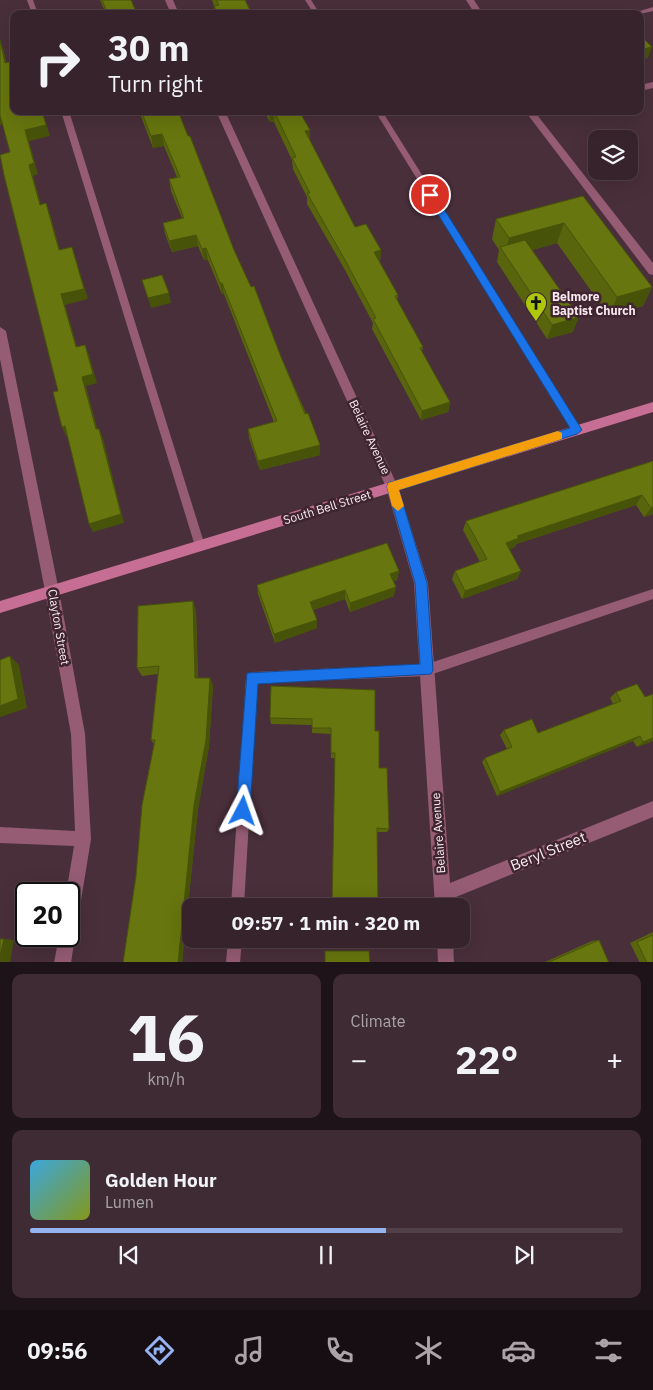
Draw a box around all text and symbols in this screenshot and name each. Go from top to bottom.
text: 30 m [108,25,190,71]
icon: right [25,30,90,95]
text: Turn right [108,69,203,98]
map controls [588,130,638,180]
button: layers [588,130,638,180]
pin [409,174,451,216]
icon: arrive [416,181,444,209]
place label: Belmore Baptist Church [552,289,636,318]
church icon: Belmore Baptist Church [524,291,548,322]
street label: Belaire Avenue [346,397,394,477]
street label: South Bell Street [281,487,373,527]
street label: Clayton Street [45,588,73,666]
position arrow [216,784,268,836]
street label: Belaire Avenue [428,792,448,874]
street label: Beryl Street [507,827,589,875]
speed limit sign: 20 [15,882,80,947]
text: 09:57 · 1 min · 320 m [232,911,420,935]
text: 16 [127,994,205,1079]
text: Climate [351,1011,406,1031]
text: 22° [455,1035,518,1084]
text: − [351,1041,367,1078]
text: + [606,1041,623,1078]
text: km/h [147,1069,185,1089]
text: Golden Hour [105,1168,217,1192]
text: Lumen [105,1192,154,1212]
icon: previous [115,1241,143,1269]
icon: pause [312,1241,340,1269]
icon: next [510,1241,538,1269]
icon: directions [142,1333,177,1368]
icon: music [232,1333,267,1368]
icon: phone [322,1333,357,1368]
icon: climate [411,1333,446,1368]
icon: car [501,1333,536,1368]
icon: filters [591,1333,626,1368]
text: 09:56 [27,1336,87,1365]

